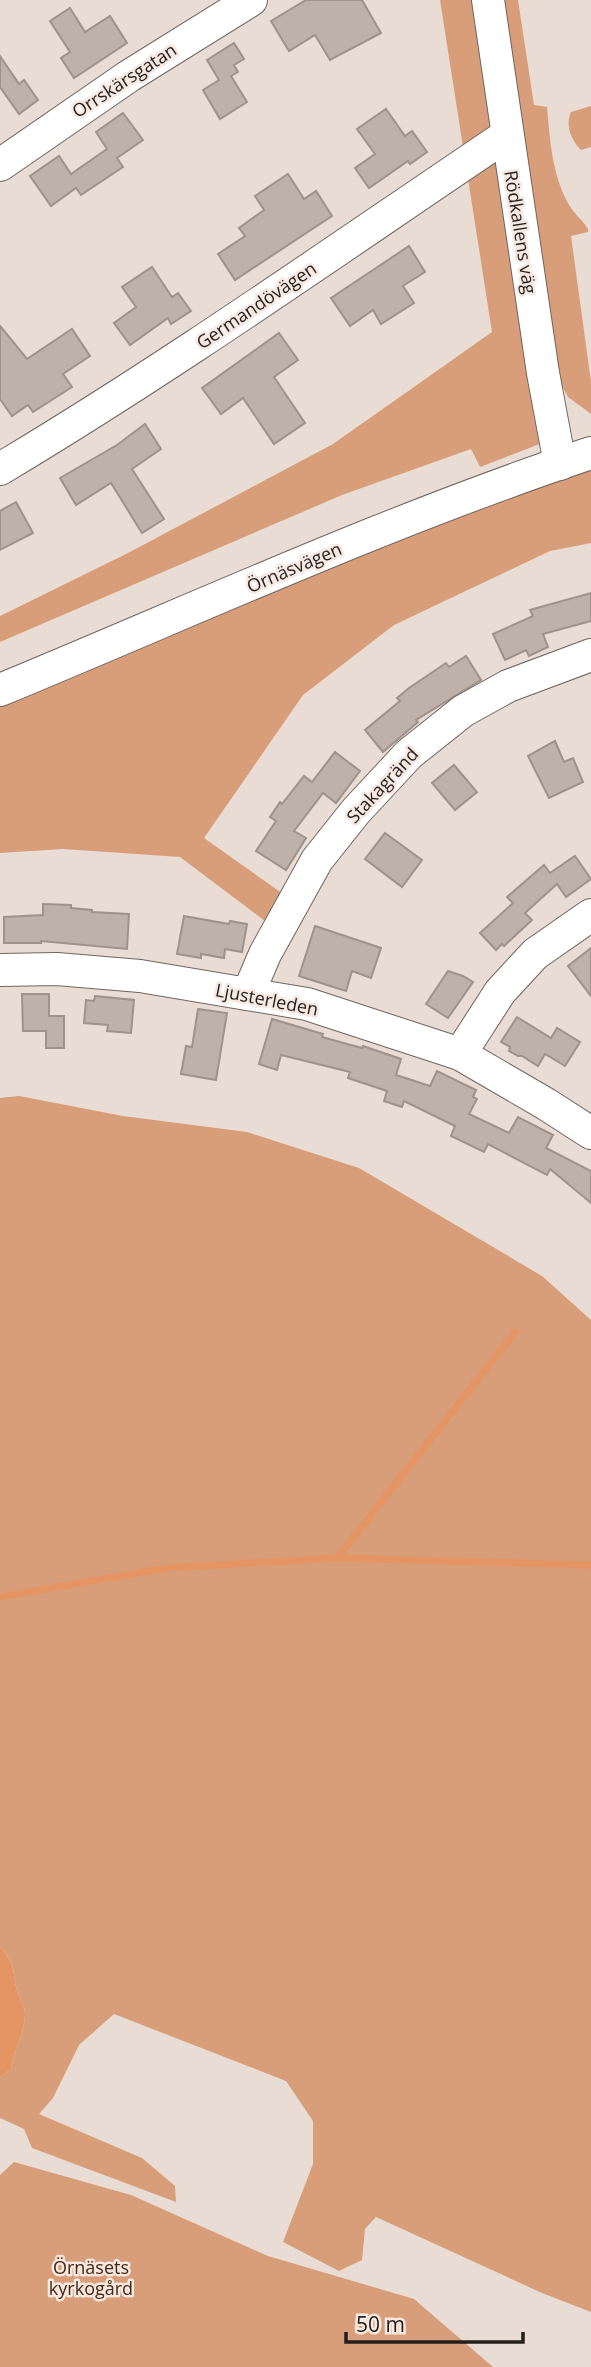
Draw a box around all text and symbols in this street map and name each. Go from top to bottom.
street label: Orrskärsgatan [67,37,181,123]
street label: Rödkallens väg [499,169,543,296]
street label: Germandövägen [191,256,321,354]
street label: Örnäsvägen [243,536,345,598]
street label: Stakagränd [341,742,423,828]
street label: Ljusterleden [214,977,320,1021]
park label: Örnäsets kyrkogård [49,2255,133,2300]
scale bar [346,2300,523,2344]
text: 50 m [356,2310,405,2338]

